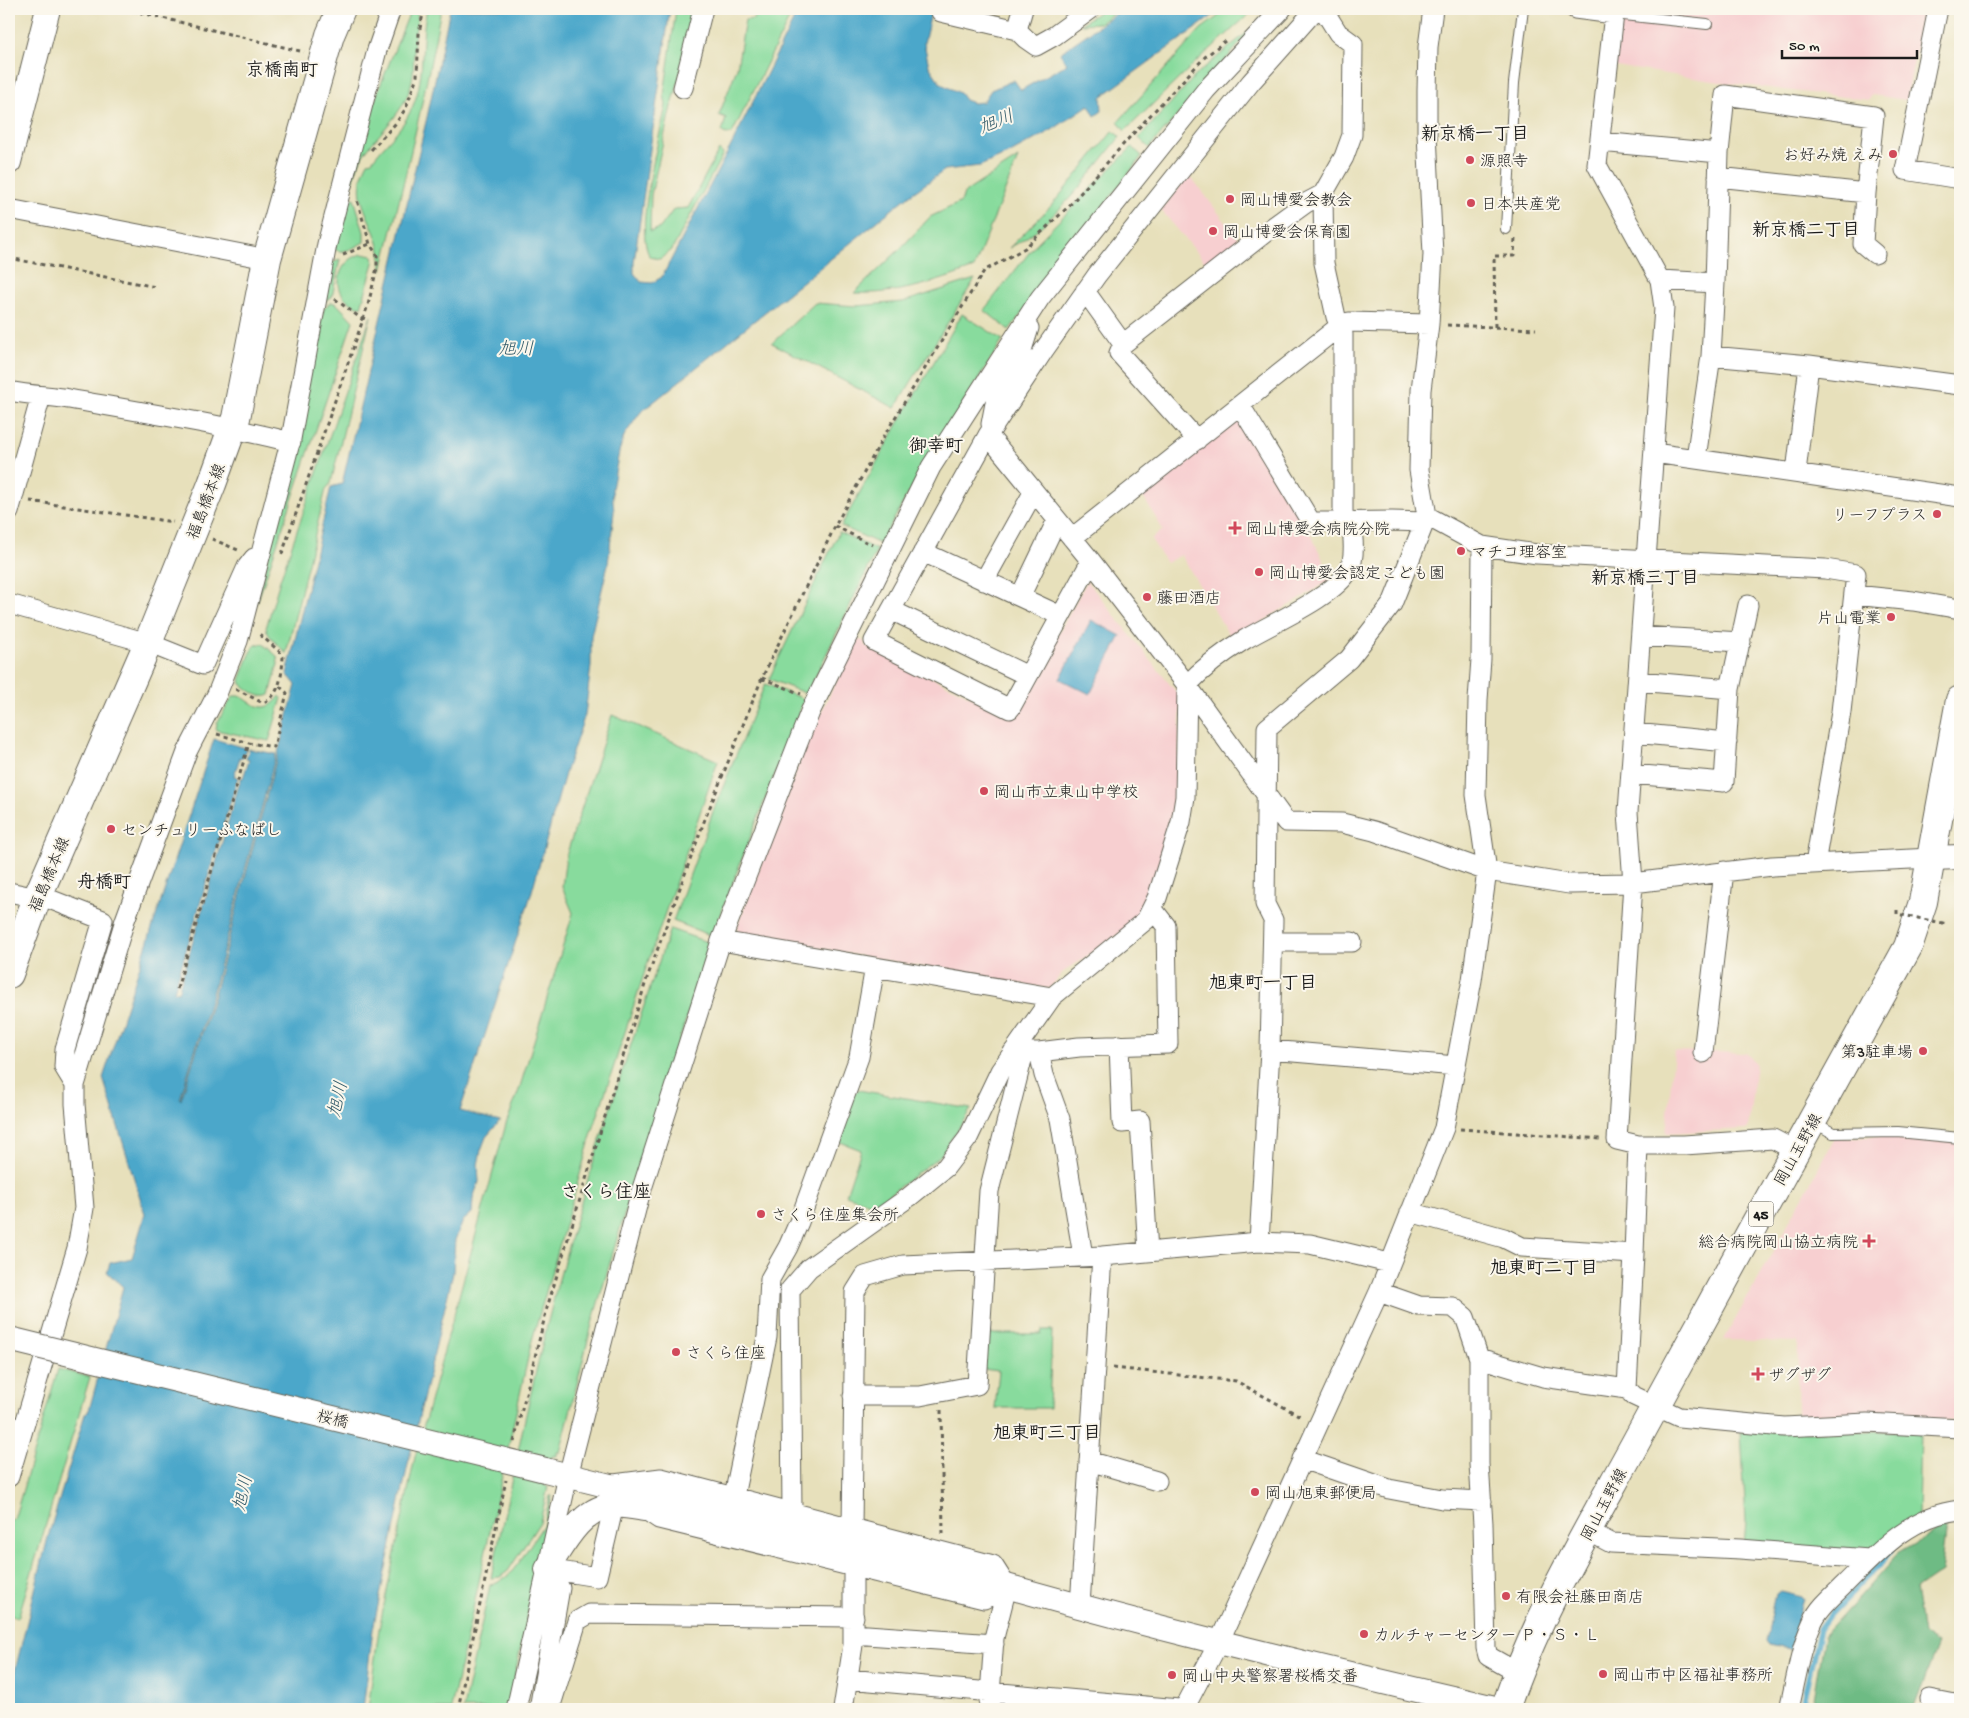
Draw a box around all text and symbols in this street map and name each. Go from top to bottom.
scale bar [1782,28,1916,60]
text: 50 m [1789,38,1820,56]
district label: 京橋南町 [246,60,318,82]
water label: 旭川 [976,106,1018,140]
district label: 新京橋一丁目 [1421,124,1529,146]
place label: お好み焼 えみ [1783,147,1883,167]
marker: お好み焼 えみ [1887,148,1899,160]
place label: 源照寺 [1480,153,1528,173]
marker: 源照寺 [1464,154,1476,166]
place label: 岡山博愛会教会 [1240,191,1352,212]
marker: 岡山博愛会教会 [1224,193,1236,205]
place label: 日本共産党 [1481,196,1561,216]
marker: 日本共産党 [1465,197,1477,209]
district label: 新京橋二丁目 [1752,220,1860,242]
place label: 岡山博愛会保育園 [1223,223,1351,244]
marker: 岡山博愛会保育園 [1207,225,1219,237]
water label: 旭川 [498,339,534,361]
district label: 御幸町 [909,436,963,458]
street label: 福島橋本線 [183,461,231,543]
place label: リーフプラス [1832,507,1927,527]
marker: リーフプラス [1931,508,1943,520]
place label: 岡山博愛会病院分院 [1246,520,1390,541]
marker: 岡山博愛会病院分院 [1228,521,1242,535]
place label: マチコ理容室 [1471,544,1567,564]
marker: マチコ理容室 [1455,545,1467,557]
place label: 岡山博愛会認定こども園 [1269,564,1445,585]
marker: 岡山博愛会認定こども園 [1253,566,1265,578]
district label: 新京橋三丁目 [1591,568,1699,590]
place label: 藤田酒店 [1157,590,1221,610]
marker: 藤田酒店 [1141,591,1153,603]
place label: 片山電業 [1817,610,1881,630]
marker: 片山電業 [1885,611,1897,623]
place label: 岡山市立東山中学校 [994,783,1138,804]
marker: 岡山市立東山中学校 [978,785,990,797]
place label: センチュリーふなばし [121,822,282,842]
marker: センチュリーふなばし [105,823,117,835]
street label: 福島橋本線 [25,834,76,916]
district label: 舟橋町 [77,872,131,894]
district label: 旭東町一丁目 [1209,973,1317,995]
place label: 第3駐車場 [1841,1043,1913,1064]
marker: 第3駐車場 [1917,1045,1929,1057]
water label: 旭川 [324,1079,354,1119]
street label: 岡山玉野線 [1771,1110,1828,1190]
district label: さくら住座 [561,1182,651,1204]
road number: 45 [1748,1202,1774,1226]
place label: さくら住座集会所 [771,1206,899,1227]
marker: さくら住座集会所 [755,1208,767,1220]
place label: 総合病院岡山協立病院 [1698,1234,1858,1254]
marker: 総合病院岡山協立病院 [1862,1234,1876,1248]
district label: 旭東町二丁目 [1490,1258,1598,1280]
place label: さくら住座 [686,1344,766,1365]
marker: さくら住座 [670,1346,682,1358]
place label: ザグザグ [1768,1367,1831,1387]
marker: ザグザグ [1752,1368,1764,1380]
street label: 桜橋 [314,1407,350,1434]
district label: 旭東町三丁目 [993,1423,1101,1445]
street label: 岡山玉野線 [1577,1465,1633,1545]
water label: 旭川 [229,1473,259,1513]
place label: 岡山旭東郵便局 [1265,1484,1377,1505]
marker: 岡山旭東郵便局 [1249,1486,1261,1498]
place label: 有限会社藤田商店 [1516,1588,1644,1609]
marker: 有限会社藤田商店 [1500,1590,1512,1602]
place label: カルチャーセンター Ｐ・Ｓ・Ｌ [1374,1627,1600,1647]
marker: カルチャーセンター Ｐ・Ｓ・Ｌ [1358,1628,1370,1640]
place label: 岡山市中区福祉事務所 [1613,1666,1773,1687]
place label: 岡山中央警察署桜橋交番 [1182,1667,1358,1688]
marker: 岡山市中区福祉事務所 [1597,1668,1609,1680]
marker: 岡山中央警察署桜橋交番 [1166,1669,1178,1681]

